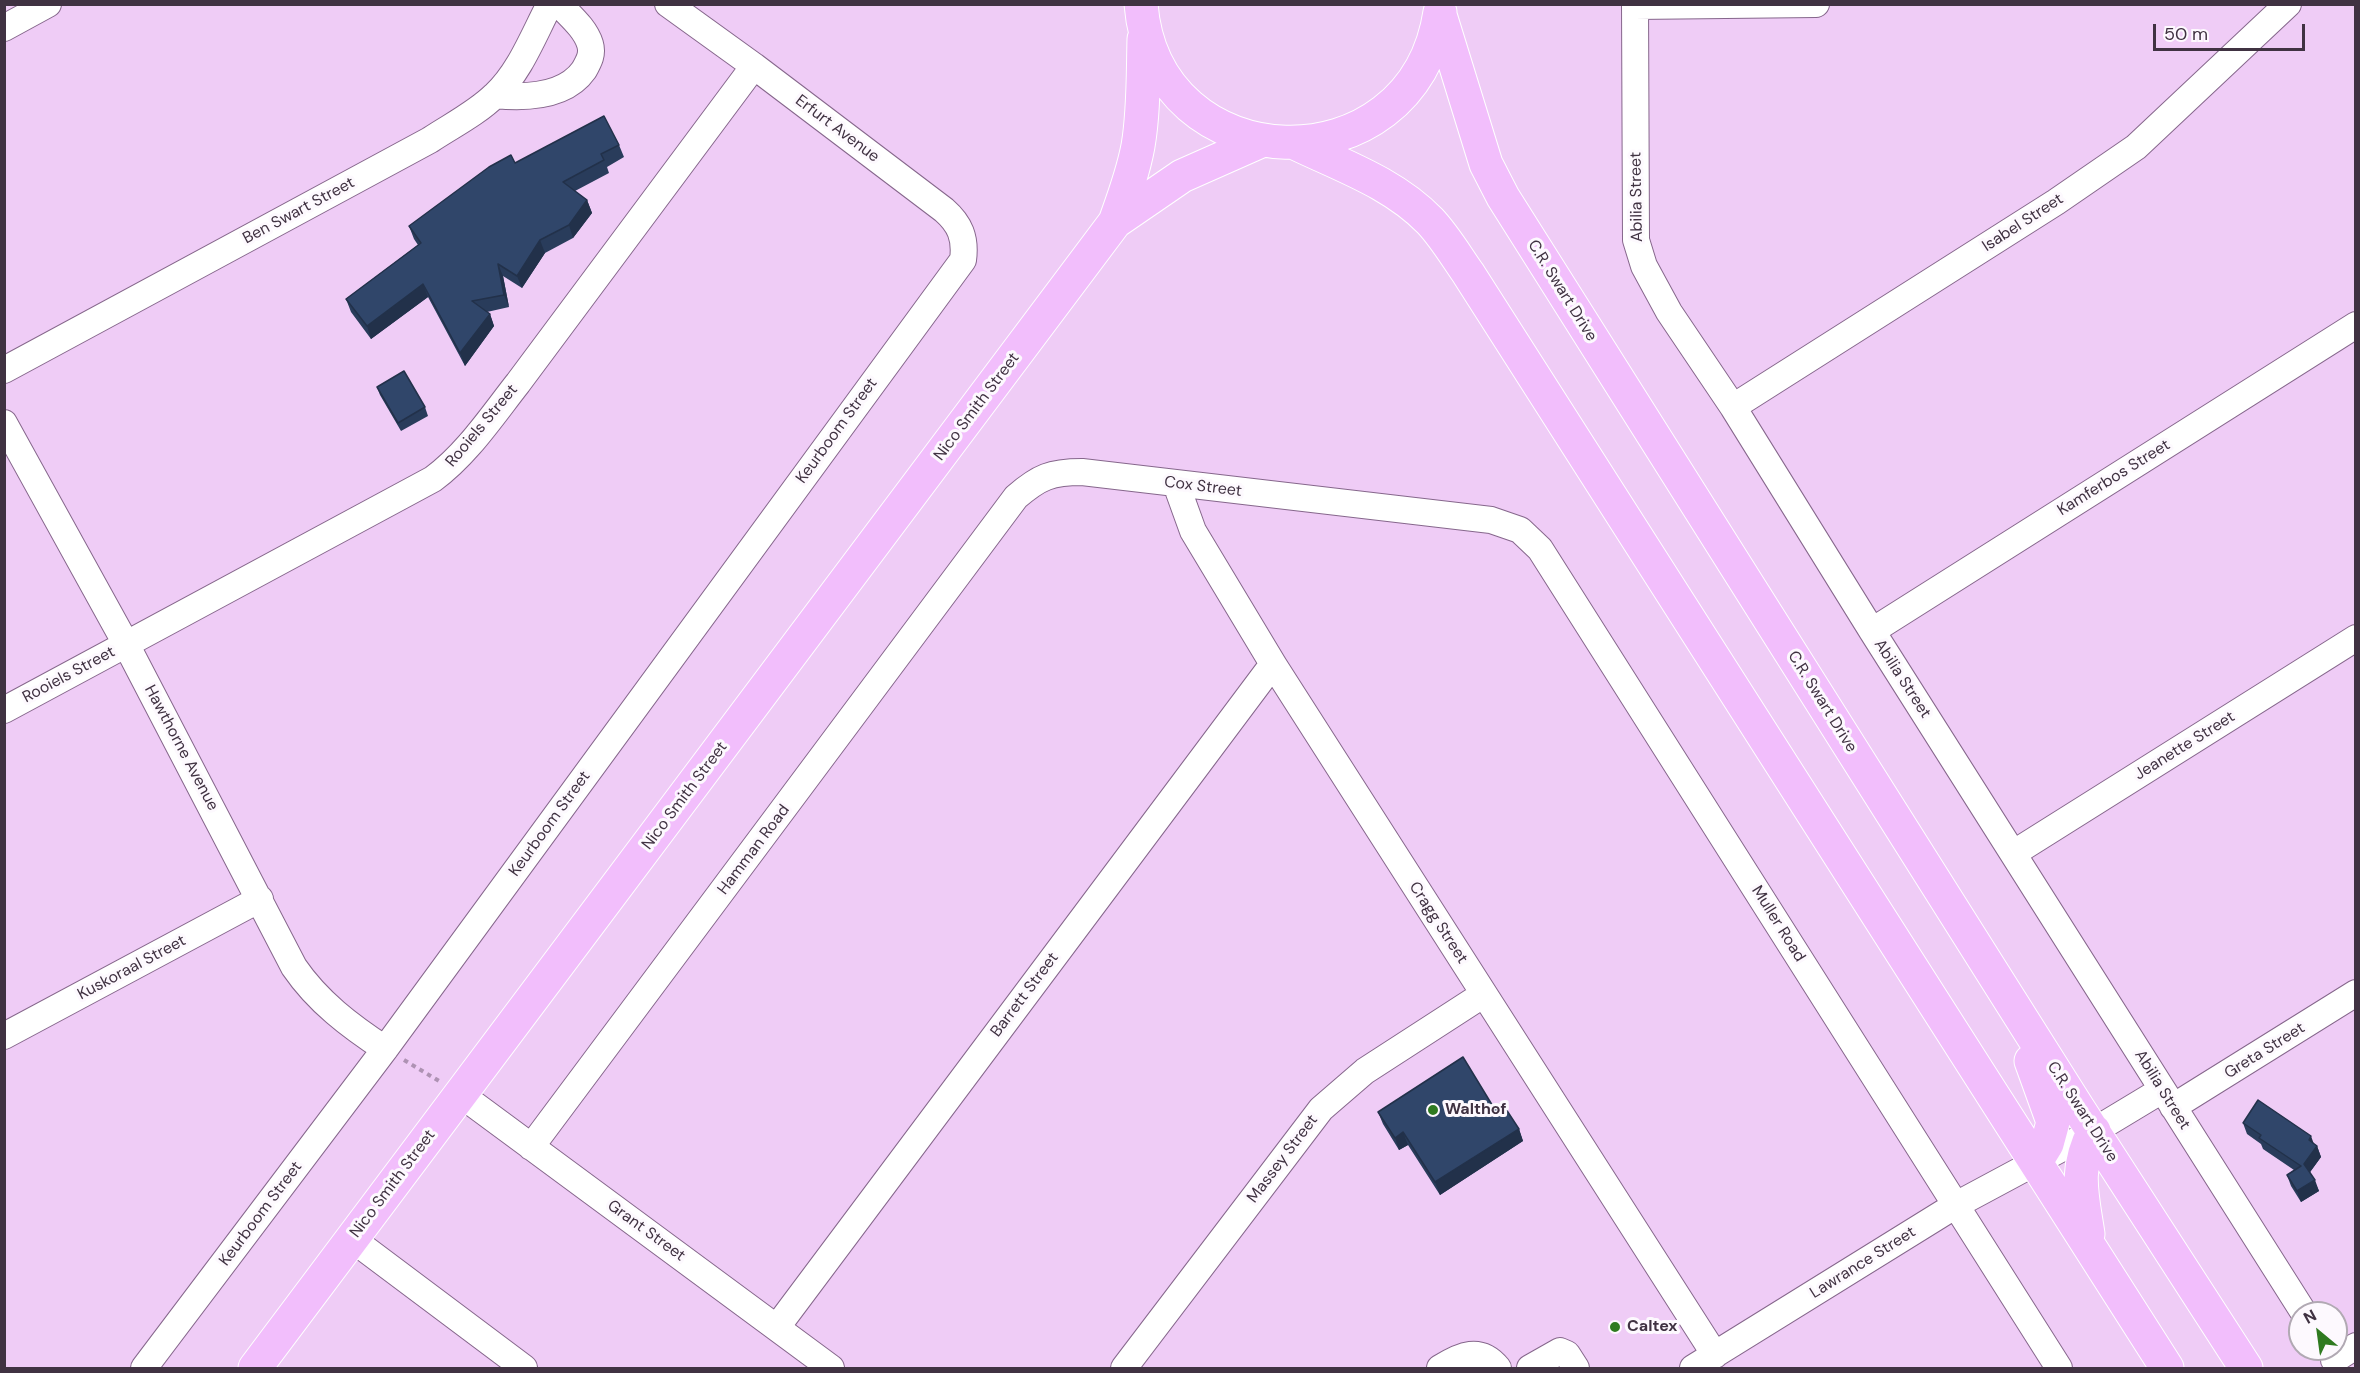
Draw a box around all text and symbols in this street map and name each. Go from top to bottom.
scale bar [2156,12,2308,50]
text: 50 m [2164,22,2208,46]
street label: Erfurt Avenue [791,91,883,167]
street label: Abilia Street [1627,152,1647,242]
street label: Ben Swart Street [240,173,358,249]
street label: Isabel Street [1979,190,2067,256]
street label: C.R. Swart Drive [1523,237,1601,345]
street label: Nico Smith Street [930,349,1024,465]
street label: Keurboom Street [792,374,882,488]
street label: Rooiels Street [442,381,522,471]
street label: Kamferbos Street [2054,436,2174,520]
street label: Cox Street [1163,473,1243,501]
street label: Abilia Street [1869,636,1935,722]
street label: Rooiels Street [19,643,119,707]
street label: C.R. Swart Drive [1783,648,1861,756]
street label: Hawthorne Avenue [140,682,222,814]
street label: Jeanette Street [2131,707,2239,785]
street label: Nico Smith Street [638,738,732,854]
street label: Keurboom Street [505,767,595,881]
street label: Hamman Road [714,801,794,899]
street label: Cragg Street [1404,879,1472,967]
street label: Muller Road [1747,882,1809,966]
street label: Kuskoraal Street [75,931,189,1005]
street label: Barrett Street [987,949,1063,1041]
street label: Greta Street [2221,1019,2309,1083]
street label: Abilia Street [2130,1047,2194,1133]
street label: C.R. Swart Drive [2042,1058,2122,1166]
place label: Walthof [1445,1100,1507,1120]
marker: Walthof [1426,1103,1440,1117]
street label: Massey Street [1244,1111,1322,1207]
street label: Nico Smith Street [346,1126,440,1242]
street label: Keurboom Street [215,1158,307,1270]
street label: Grant Street [603,1196,689,1266]
street label: Lawrance Street [1807,1223,1919,1303]
north arrow [2288,1301,2348,1361]
text: N [2300,1305,2320,1329]
place label: Caltex [1627,1317,1677,1337]
marker: Caltex [1608,1320,1622,1334]

